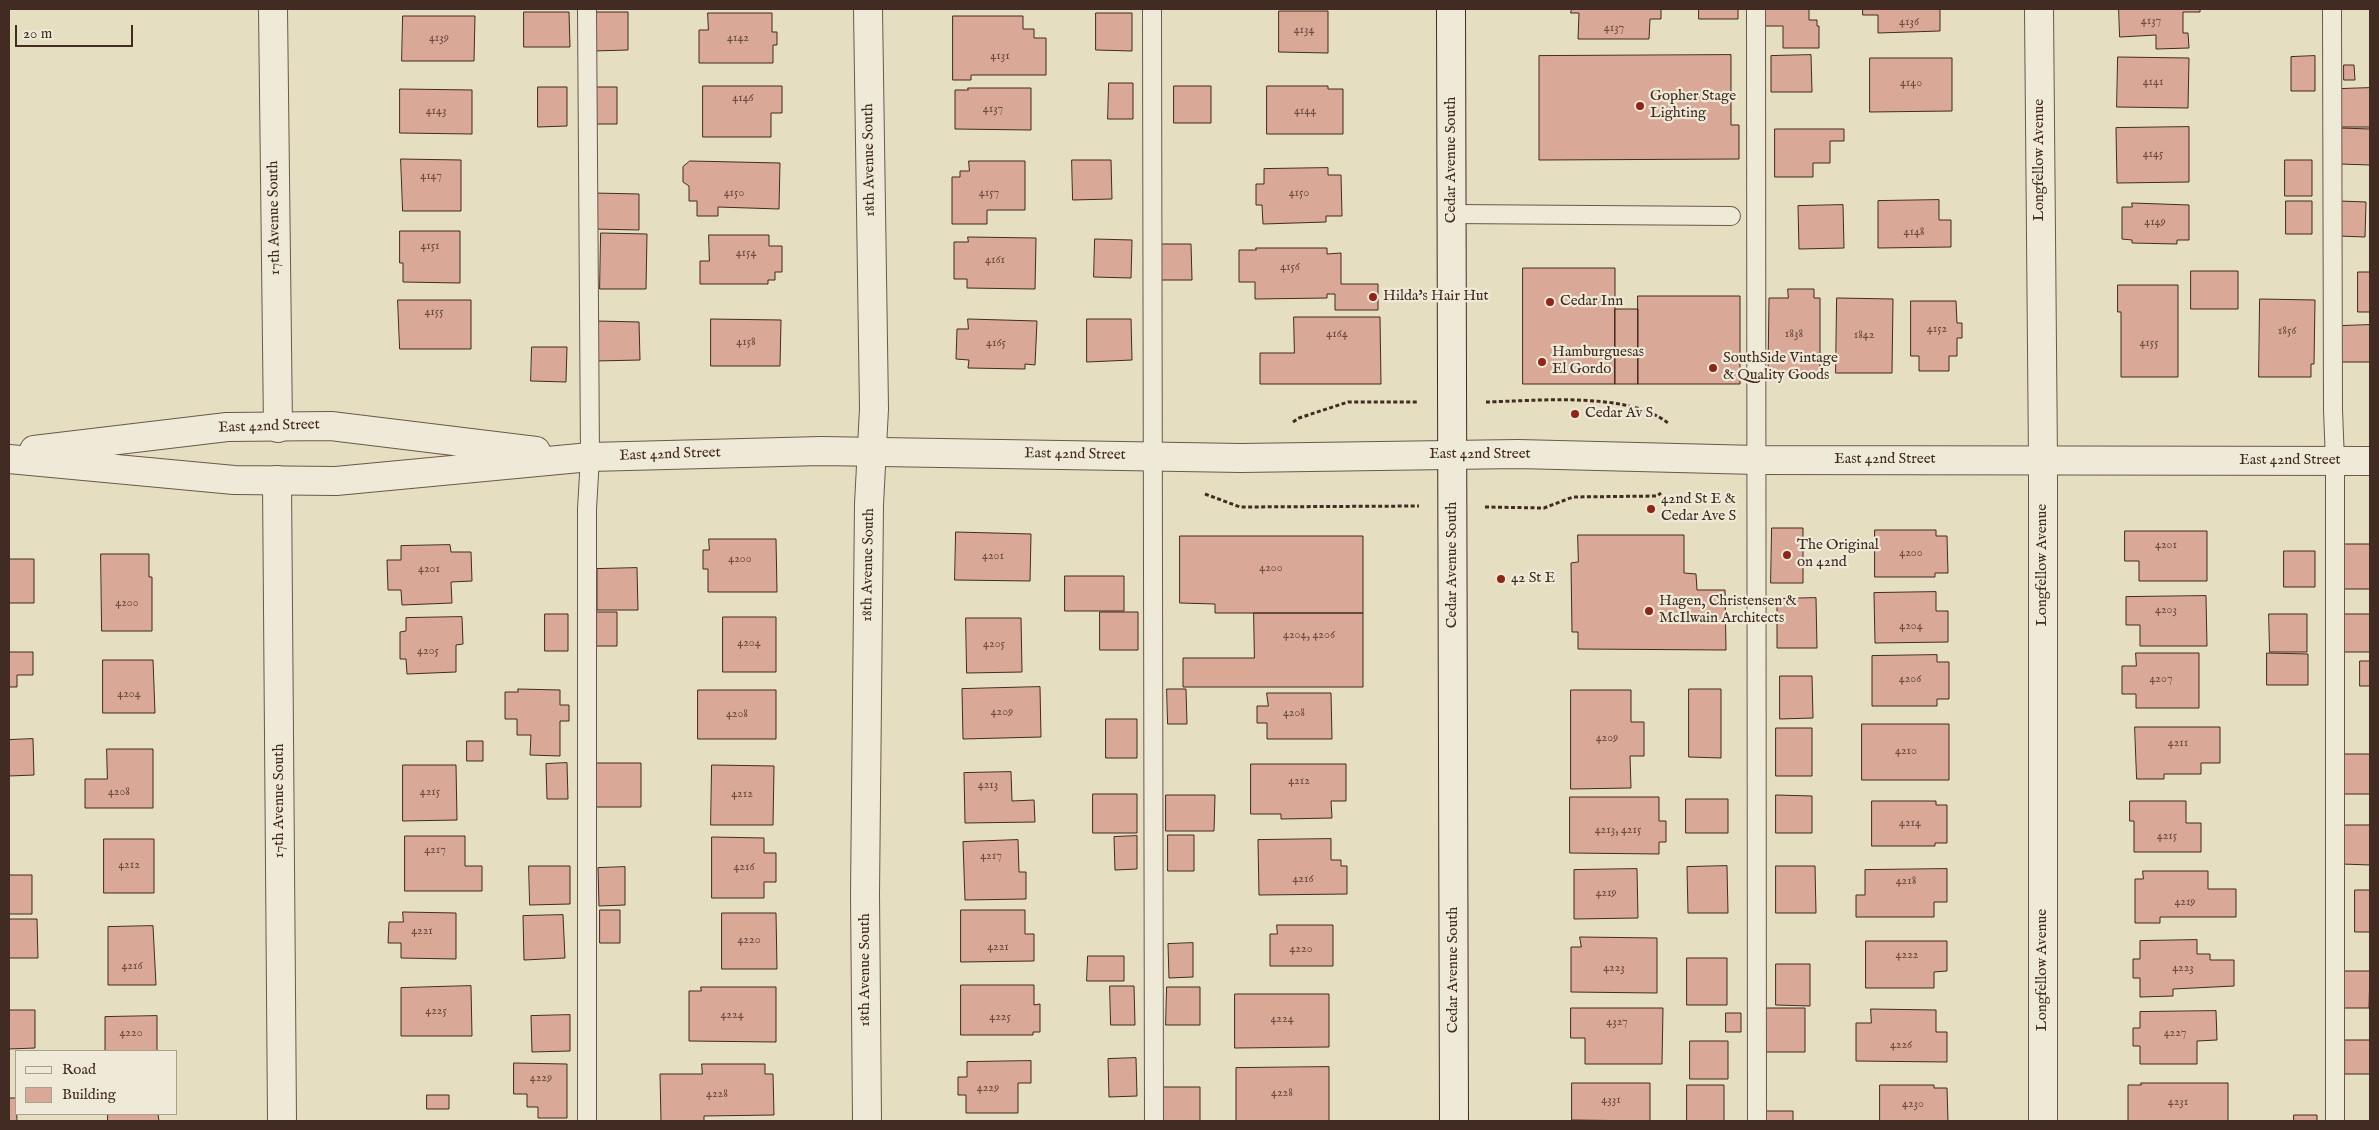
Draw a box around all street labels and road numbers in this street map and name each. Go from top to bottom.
street label: Cedar Avenue South [1443,97,1461,223]
street label: Longfellow Avenue [2031,99,2049,221]
street label: 18th Avenue South [860,103,880,217]
street label: 17th Avenue South [265,160,285,276]
street label: East 42nd Street [218,416,320,438]
street label: East 42nd Street [619,444,721,466]
street label: East 42nd Street [1024,445,1126,465]
street label: East 42nd Street [1429,446,1531,464]
street label: East 42nd Street [1834,451,1936,469]
street label: East 42nd Street [2239,452,2341,470]
street label: Cedar Avenue South [1444,502,1462,628]
street label: Longfellow Avenue [2034,504,2052,626]
street label: 18th Avenue South [859,508,879,622]
street label: 17th Avenue South [271,744,289,858]
street label: Cedar Avenue South [1445,907,1463,1033]
street label: Longfellow Avenue [2034,909,2052,1031]
street label: 18th Avenue South [857,913,875,1027]

